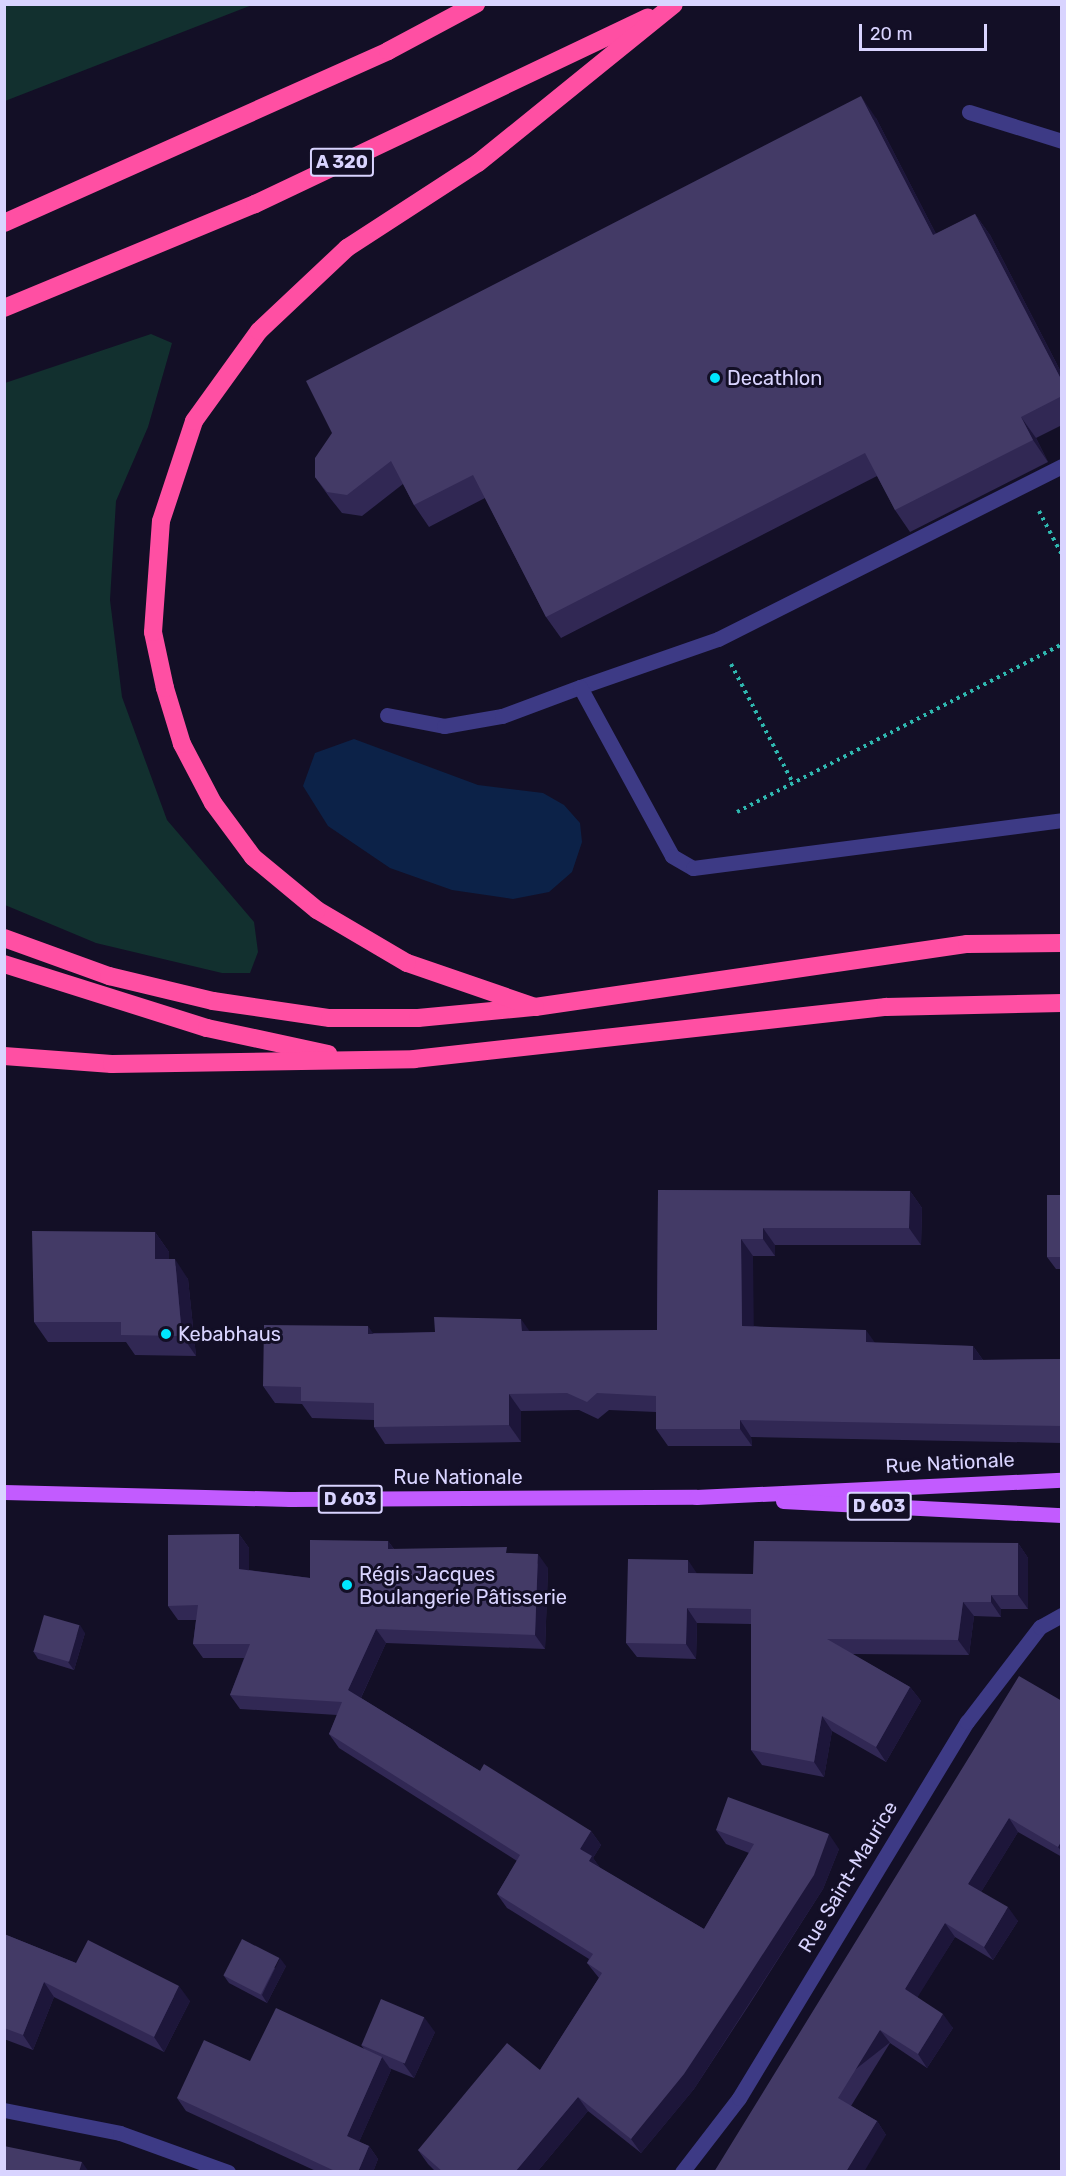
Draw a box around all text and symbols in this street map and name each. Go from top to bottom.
scale bar [862,12,990,50]
text: 20 m [870,23,912,45]
road number: A 320 [309,147,375,177]
place label: Decathlon [727,366,822,390]
marker: Decathlon [708,371,722,385]
place label: Kebabhaus [178,1322,281,1346]
marker: Kebabhaus [159,1327,173,1341]
street label: Rue Nationale [885,1448,1015,1478]
street label: Rue Nationale [393,1465,523,1489]
road number: D 603 [317,1484,383,1514]
road number: D 603 [846,1491,912,1521]
place label: Régis Jacques Boulangerie Pâtisserie [359,1562,567,1609]
marker: Régis Jacques Boulangerie Pâtisserie [340,1578,354,1592]
street label: Rue Saint-Maurice [793,1797,903,1957]

